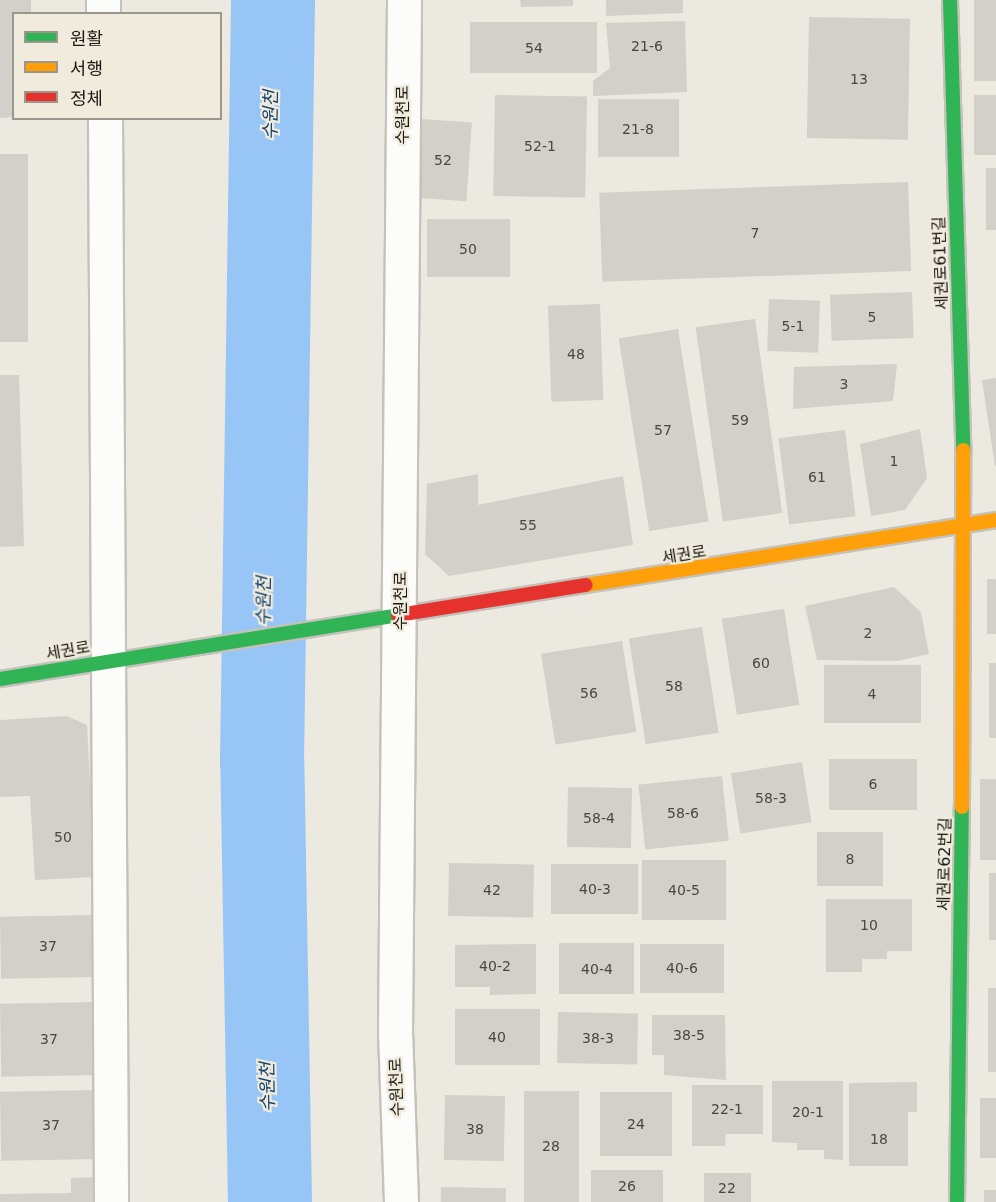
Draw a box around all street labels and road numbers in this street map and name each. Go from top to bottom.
street label: 수원천로 [393,86,413,144]
street label: 세권로61번길 [930,216,952,310]
street label: 세권로 [661,542,707,568]
street label: 수원천로 [391,572,411,630]
street label: 세권로 [45,638,91,664]
street label: 세권로62번길 [935,817,955,911]
street label: 수원천로 [386,1057,408,1117]

